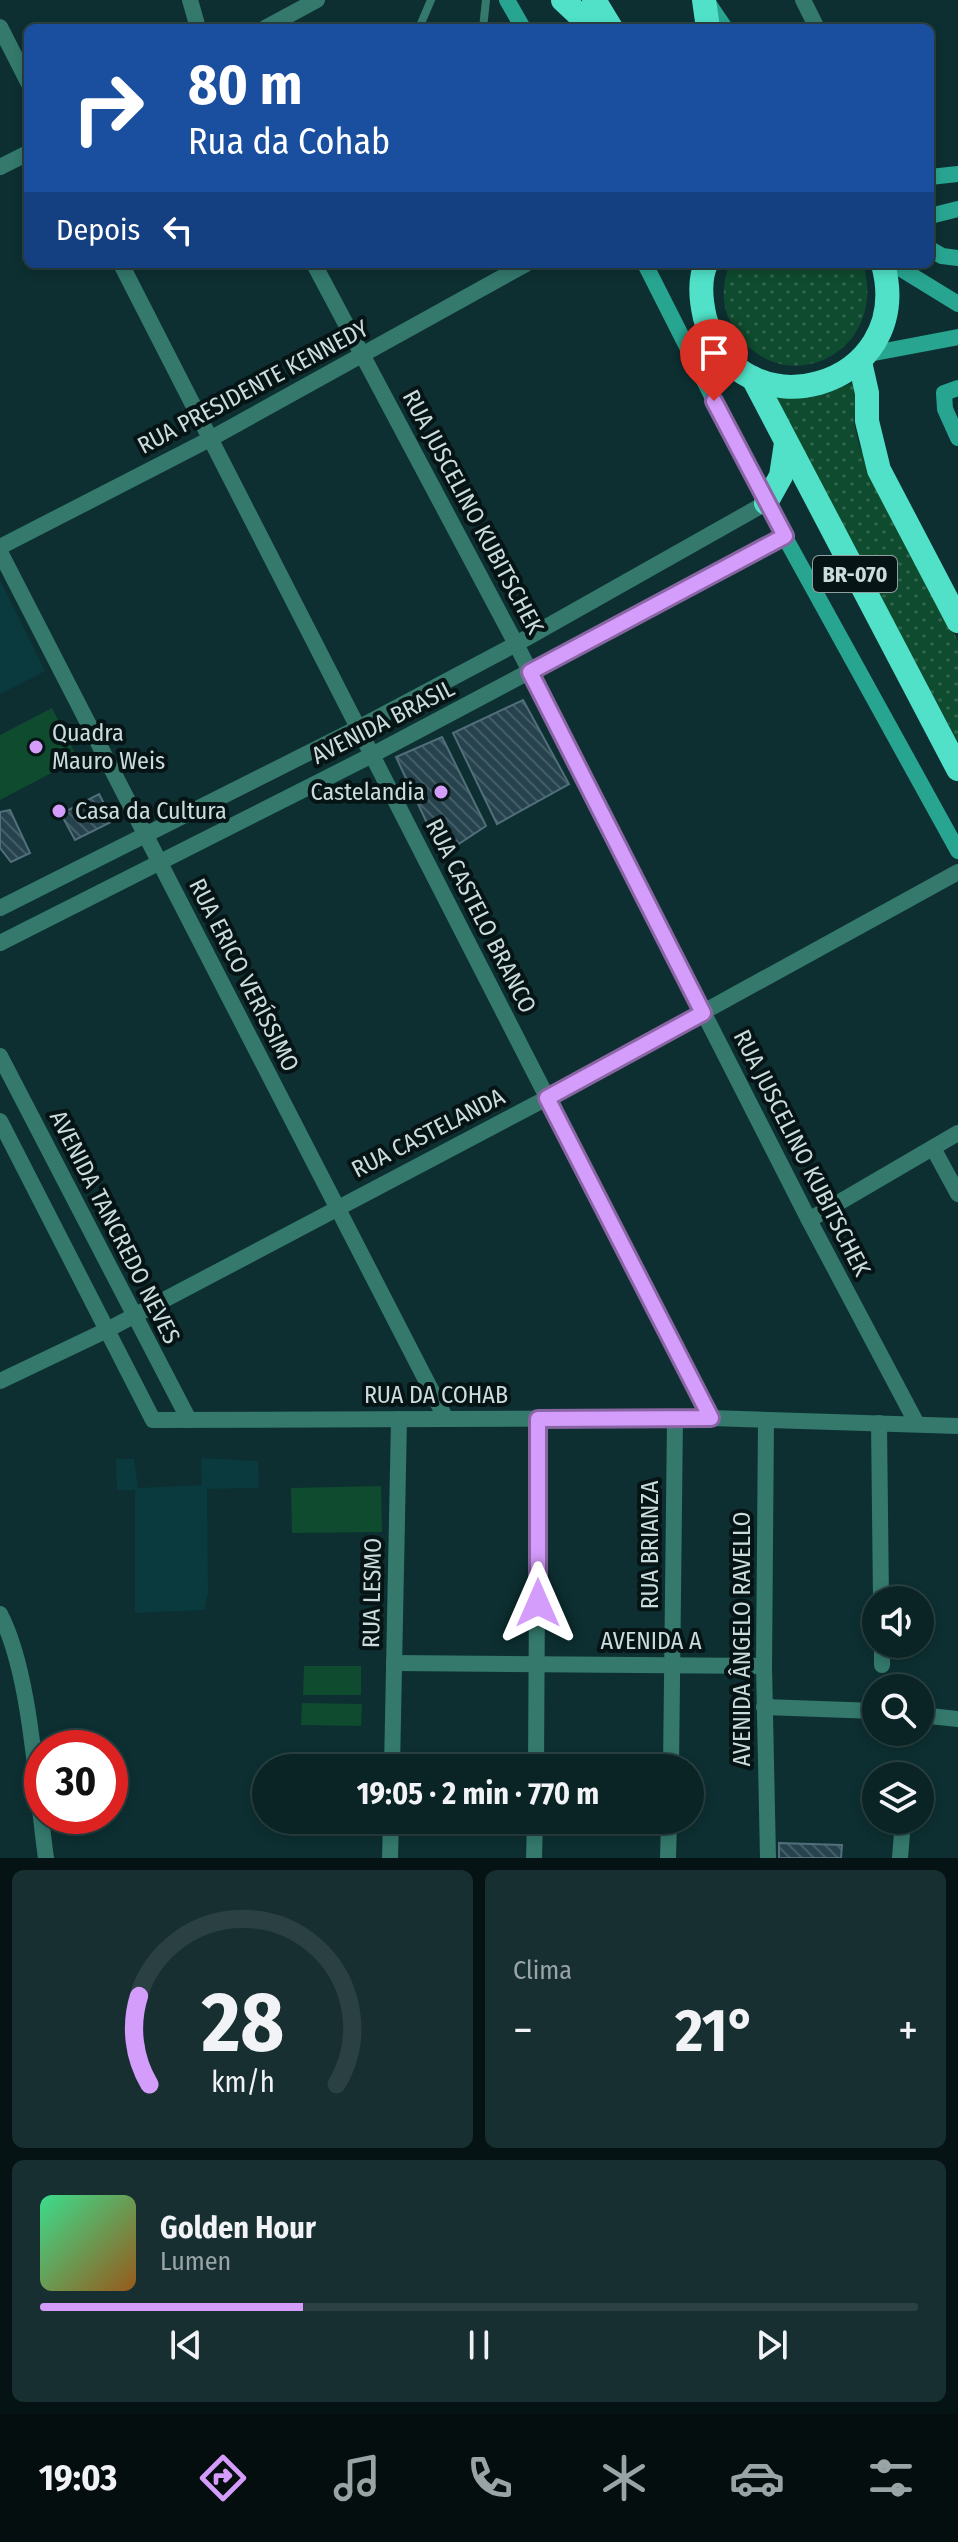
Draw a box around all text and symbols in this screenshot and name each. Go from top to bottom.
text: 80 m [188,52,303,119]
icon: right [56,56,160,160]
text: Rua da Cohab [188,120,390,164]
icon: left [156,208,200,252]
text: Depois [56,212,140,248]
street label: RUA PRESIDENTE KENNEDY [133,314,373,460]
pin [680,319,748,401]
icon: arrive [692,331,736,375]
street label: RUA JUSCELINO KUBITSCHEK [397,385,549,639]
road number: BR-070 [813,556,897,592]
street label: AVENIDA BRASIL [307,674,459,770]
place label: Quadra Mauro Weis [52,719,165,775]
marker: Quadra Mauro Weis [27,738,45,756]
place label: Castelandia [311,778,425,806]
marker: Castelandia [432,783,450,801]
place label: Casa da Cultura [75,797,227,825]
marker: Casa da Cultura [50,802,68,820]
street label: RUA CASTELO BRANCO [420,814,542,1018]
street label: RUA ERICO VERÍSSIMO [183,873,306,1076]
street label: RUA JUSCELINO KUBITSCHEK [728,1025,876,1281]
street label: RUA CASTELANDA [347,1082,509,1184]
street label: AVENIDA TANCREDO NEVES [44,1106,186,1348]
street label: RUA DA COHAB [364,1381,508,1409]
street label: RUA BRIANZA [636,1480,664,1609]
street label: AVENIDA ÂNGELO RAVELLO [728,1511,756,1767]
street label: RUA LESMO [357,1538,387,1648]
position arrow [496,1561,580,1645]
map controls [862,1586,934,1834]
button: sound [862,1586,934,1658]
street label: AVENIDA A [600,1627,702,1655]
button: search [862,1674,934,1746]
speed limit sign: 30 [24,1730,128,1834]
button: layers [862,1762,934,1834]
text: 19:05 · 2 min · 770 m [357,1776,599,1812]
text: Clima [513,1955,572,1986]
text: 28 [200,1973,284,2073]
text: 21° [675,1995,756,2067]
text: − [513,2004,533,2057]
text: + [898,2004,918,2057]
text: km/h [211,2065,274,2100]
text: Golden Hour [160,2210,316,2246]
text: Lumen [160,2246,231,2277]
icon: previous [164,2323,208,2367]
icon: pause [457,2323,501,2367]
icon: next [750,2323,794,2367]
icon: directions [195,2450,251,2506]
icon: music [329,2450,385,2506]
icon: phone [462,2450,518,2506]
icon: climate [596,2450,652,2506]
icon: car [729,2450,785,2506]
icon: filters [863,2450,919,2506]
text: 19:03 [39,2456,117,2500]

